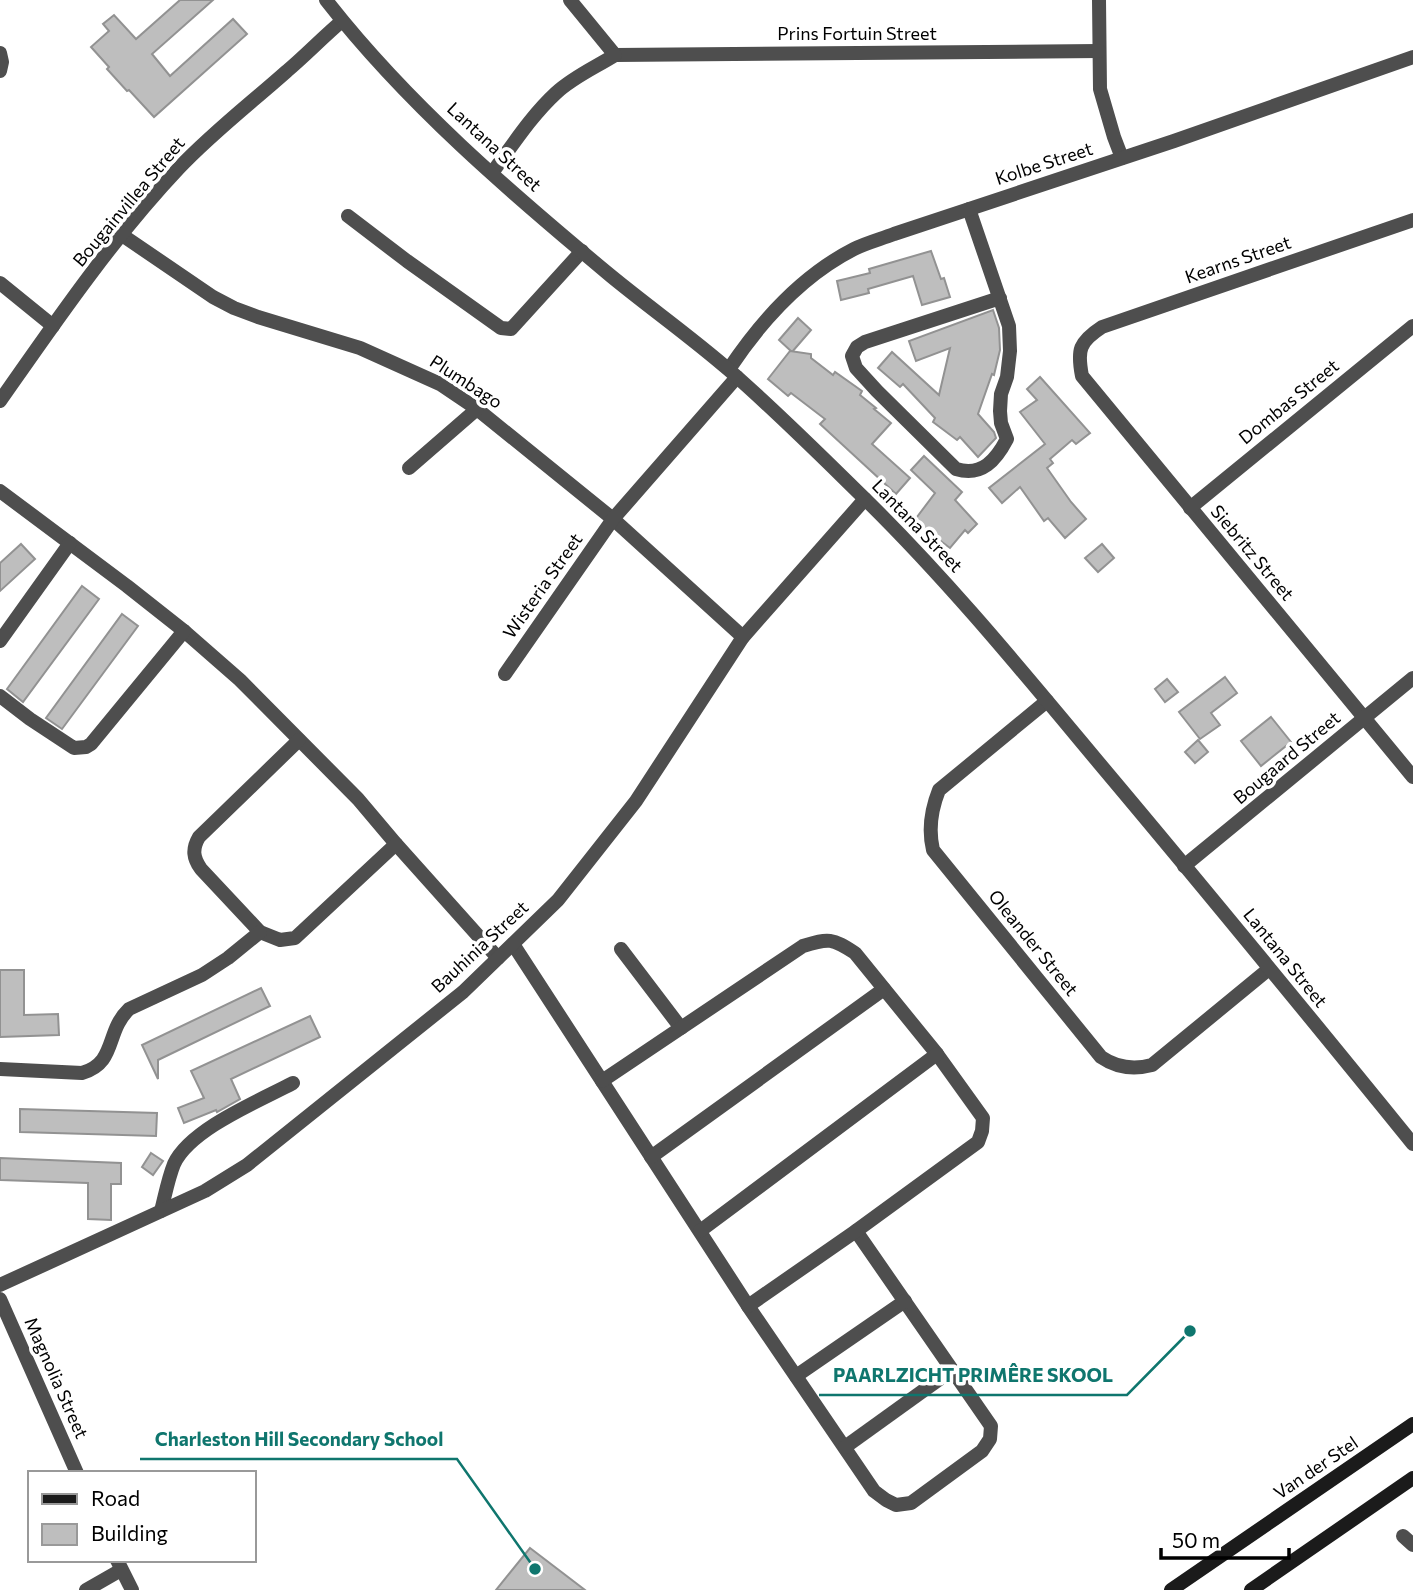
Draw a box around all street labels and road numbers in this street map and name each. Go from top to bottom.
street label: Prins Fortuin Street [777,22,937,44]
street label: Lantana Street [443,97,546,196]
street label: Bougainvillea Street [68,132,189,271]
street label: Kolbe Street [992,137,1095,189]
street label: Kearns Street [1182,231,1293,287]
street label: Plumbago [426,350,507,413]
street label: Dombas Street [1234,354,1343,448]
street label: Lantana Street [868,474,968,576]
street label: Siebritz Street [1206,500,1299,605]
street label: Wisteria Street [498,529,587,642]
street label: Bougaard Street [1229,706,1344,808]
street label: Oleander Street [984,885,1083,1000]
street label: Bauhinia Street [426,896,532,997]
street label: Lantana Street [1239,903,1332,1011]
street label: Magnolia Street [20,1314,93,1442]
street label: Van der Stel [1269,1431,1362,1503]

